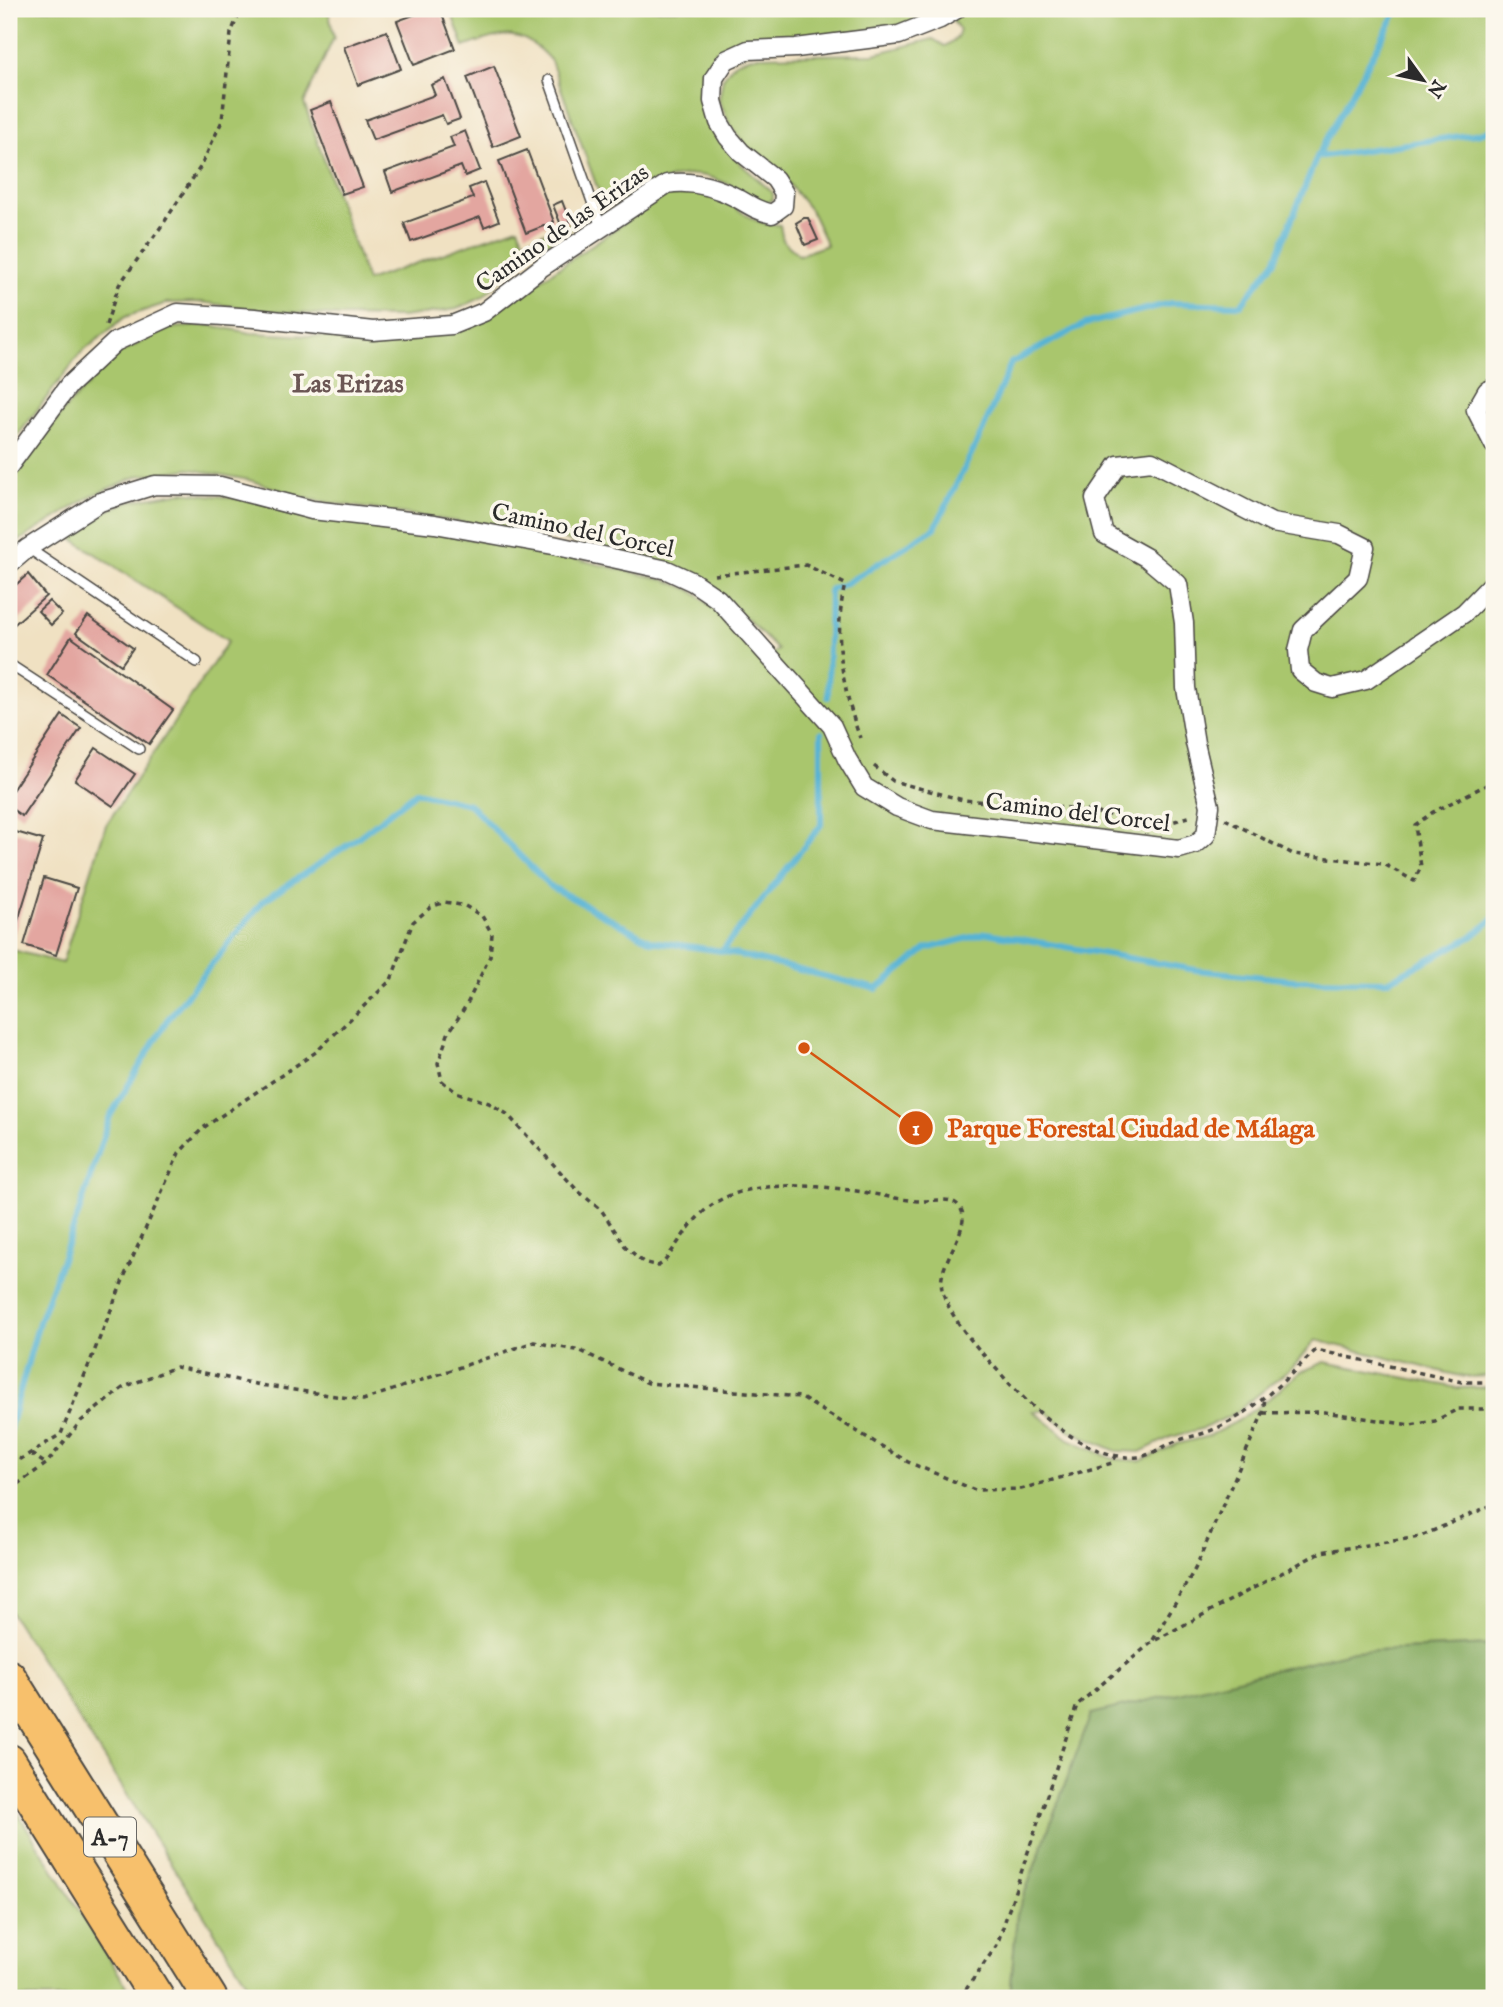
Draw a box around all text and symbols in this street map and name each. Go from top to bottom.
north arrow [1388,46,1458,116]
text: N [1421,74,1451,102]
street label: Camino de las Erizas [470,158,656,301]
district label: Las Erizas [292,368,404,401]
street label: Camino del Corcel [489,497,677,566]
street label: Camino del Corcel [984,787,1172,840]
callout: Parque Forestal Ciudad de Málaga [898,1104,1329,1151]
text: Parque Forestal Ciudad de Málaga [947,1113,1316,1146]
text: 1 [912,1116,920,1143]
road number: A-7 [84,1818,136,1856]

